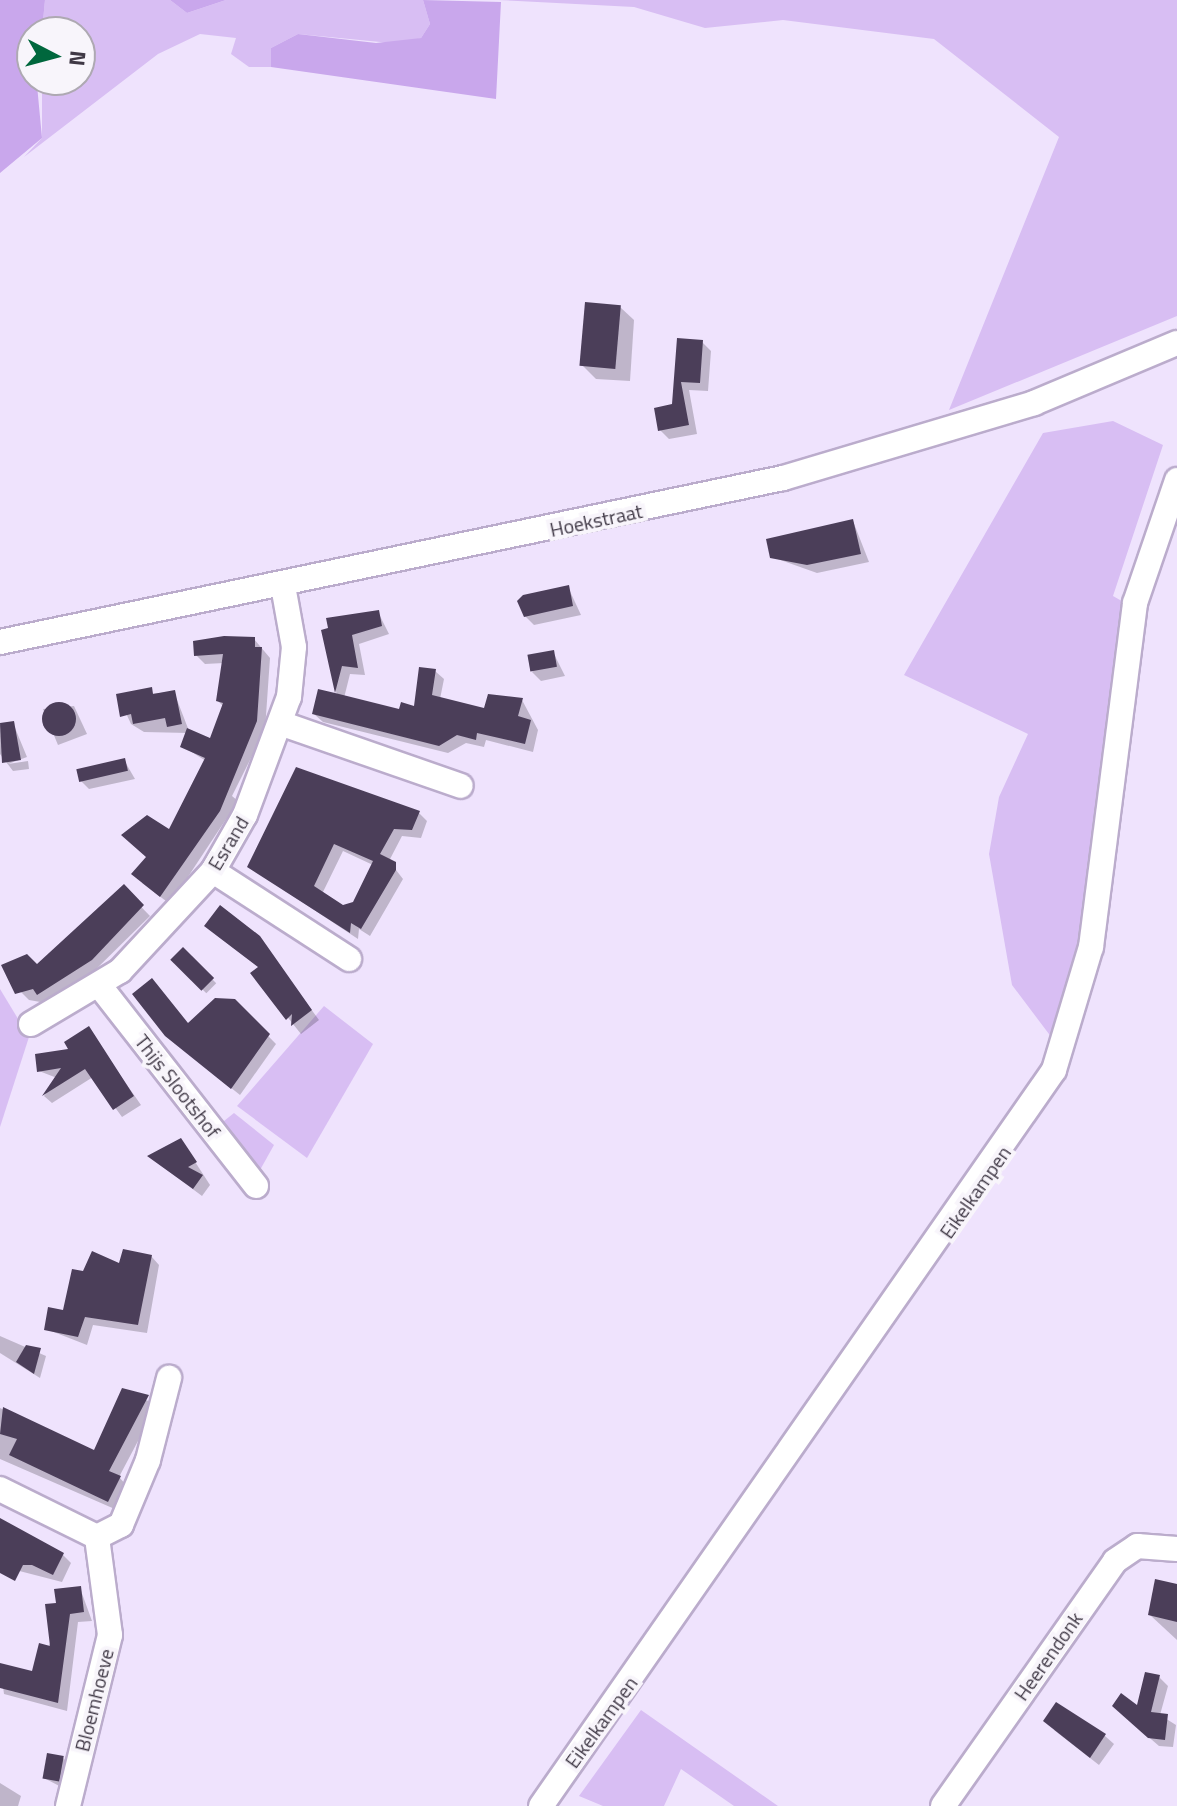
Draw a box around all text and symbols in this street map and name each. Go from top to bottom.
north arrow [16,16,96,96]
text: N [60,49,96,68]
street label: Hoekstraat [548,498,644,542]
street label: Esrand [203,812,253,874]
street label: Thijs Slootshof [130,1030,226,1142]
street label: Eikelkampen [934,1141,1016,1243]
street label: Heerendonk [1009,1607,1087,1705]
street label: Bloemhoeve [70,1646,118,1754]
street label: Eikelkampen [560,1672,642,1772]

